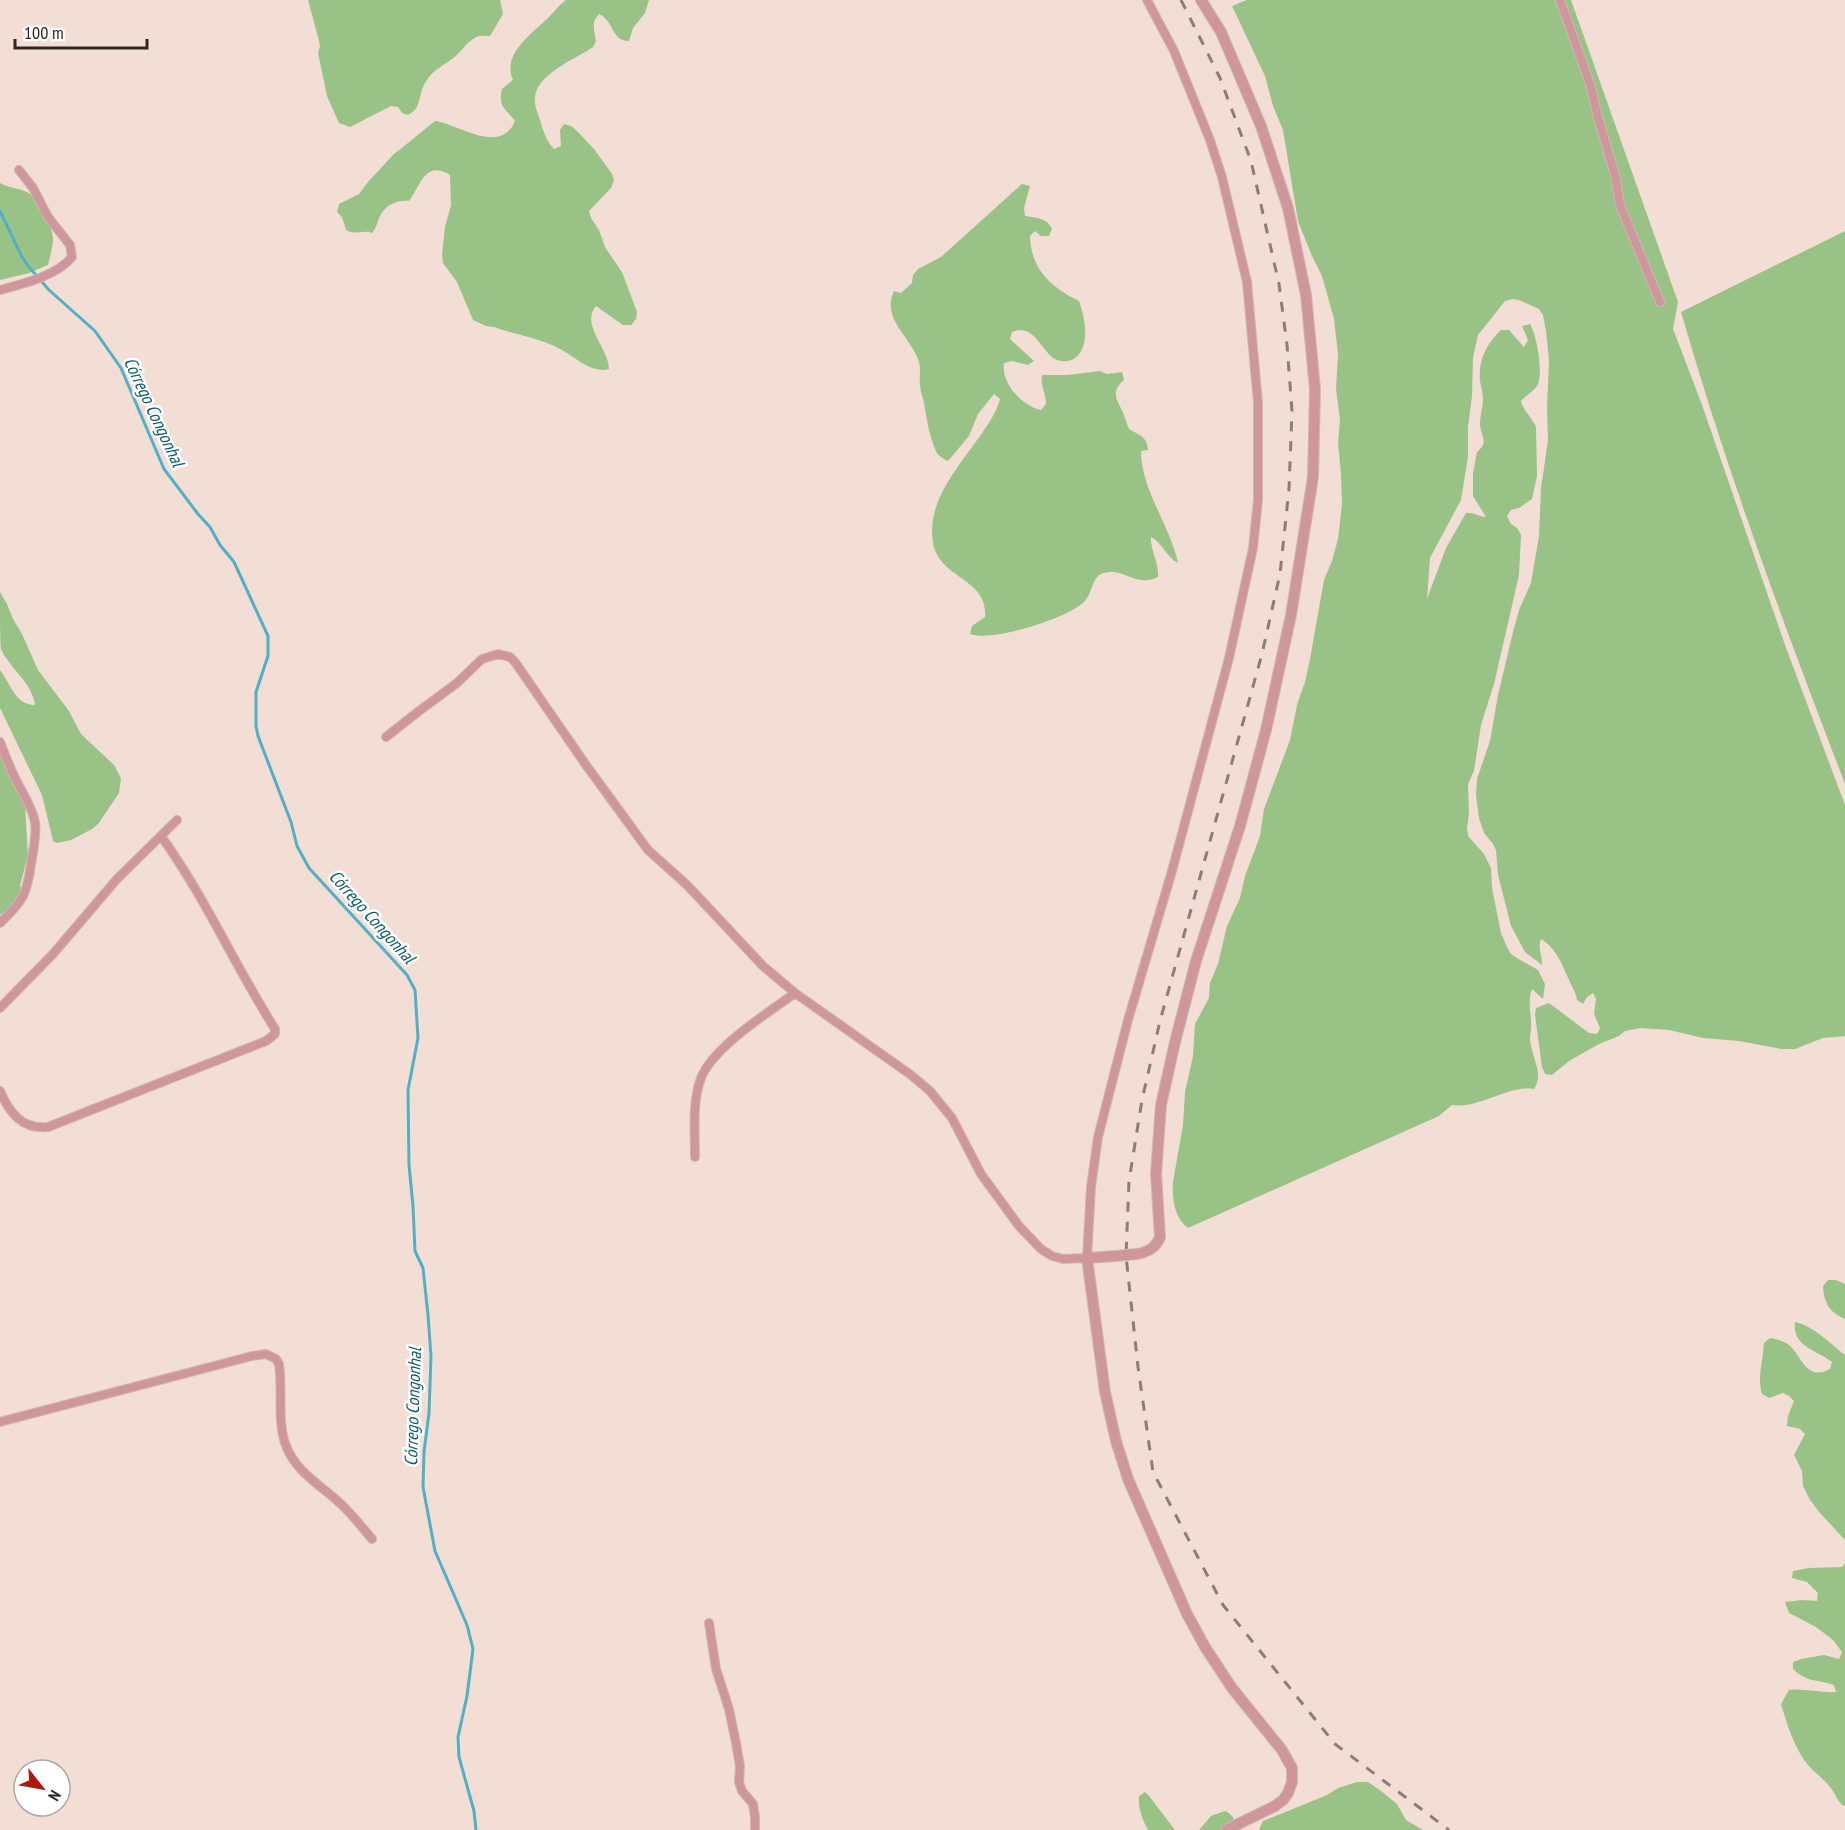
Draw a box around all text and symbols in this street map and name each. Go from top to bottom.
scale bar [15,12,147,50]
text: 100 m [24,21,64,44]
water label: Córrego Congonhal [119,353,191,472]
water label: Córrego Congonhal [324,865,422,970]
water label: Córrego Congonhal [399,1346,426,1466]
north arrow [12,1758,72,1818]
text: N [44,1787,66,1805]

